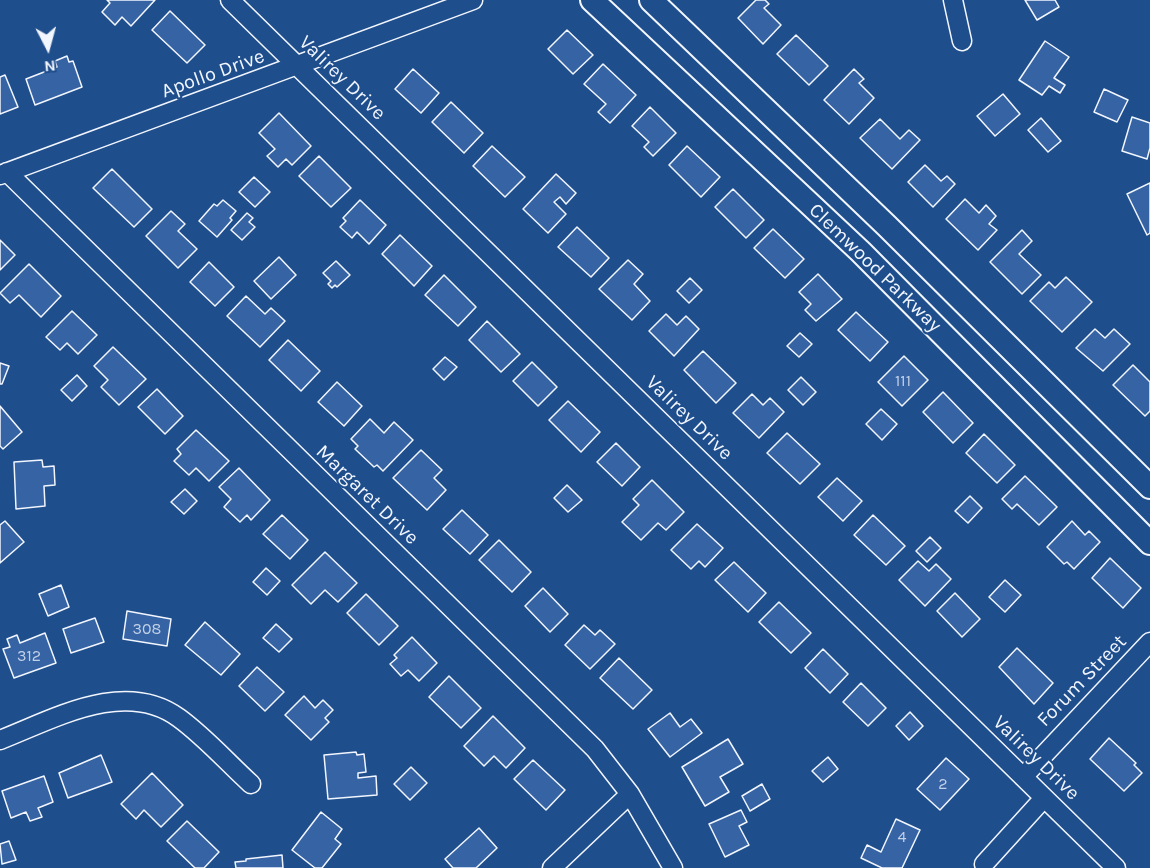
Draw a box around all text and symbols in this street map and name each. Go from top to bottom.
north arrow [18,18,78,78]
street label: Valirey Drive [294,31,390,125]
street label: Apollo Drive [158,44,268,104]
text: N [43,56,57,76]
street label: Clemwood Parkway [804,199,946,337]
street label: Valirey Drive [641,371,737,465]
house number: 111 [895,371,911,391]
street label: Margaret Drive [311,440,423,550]
house number: 308 [133,619,161,639]
street label: Forum Street [1032,630,1132,732]
house number: 312 [17,646,41,666]
street label: Valirey Drive [988,711,1084,805]
house number: 2 [938,774,948,794]
house number: 4 [898,827,906,847]

